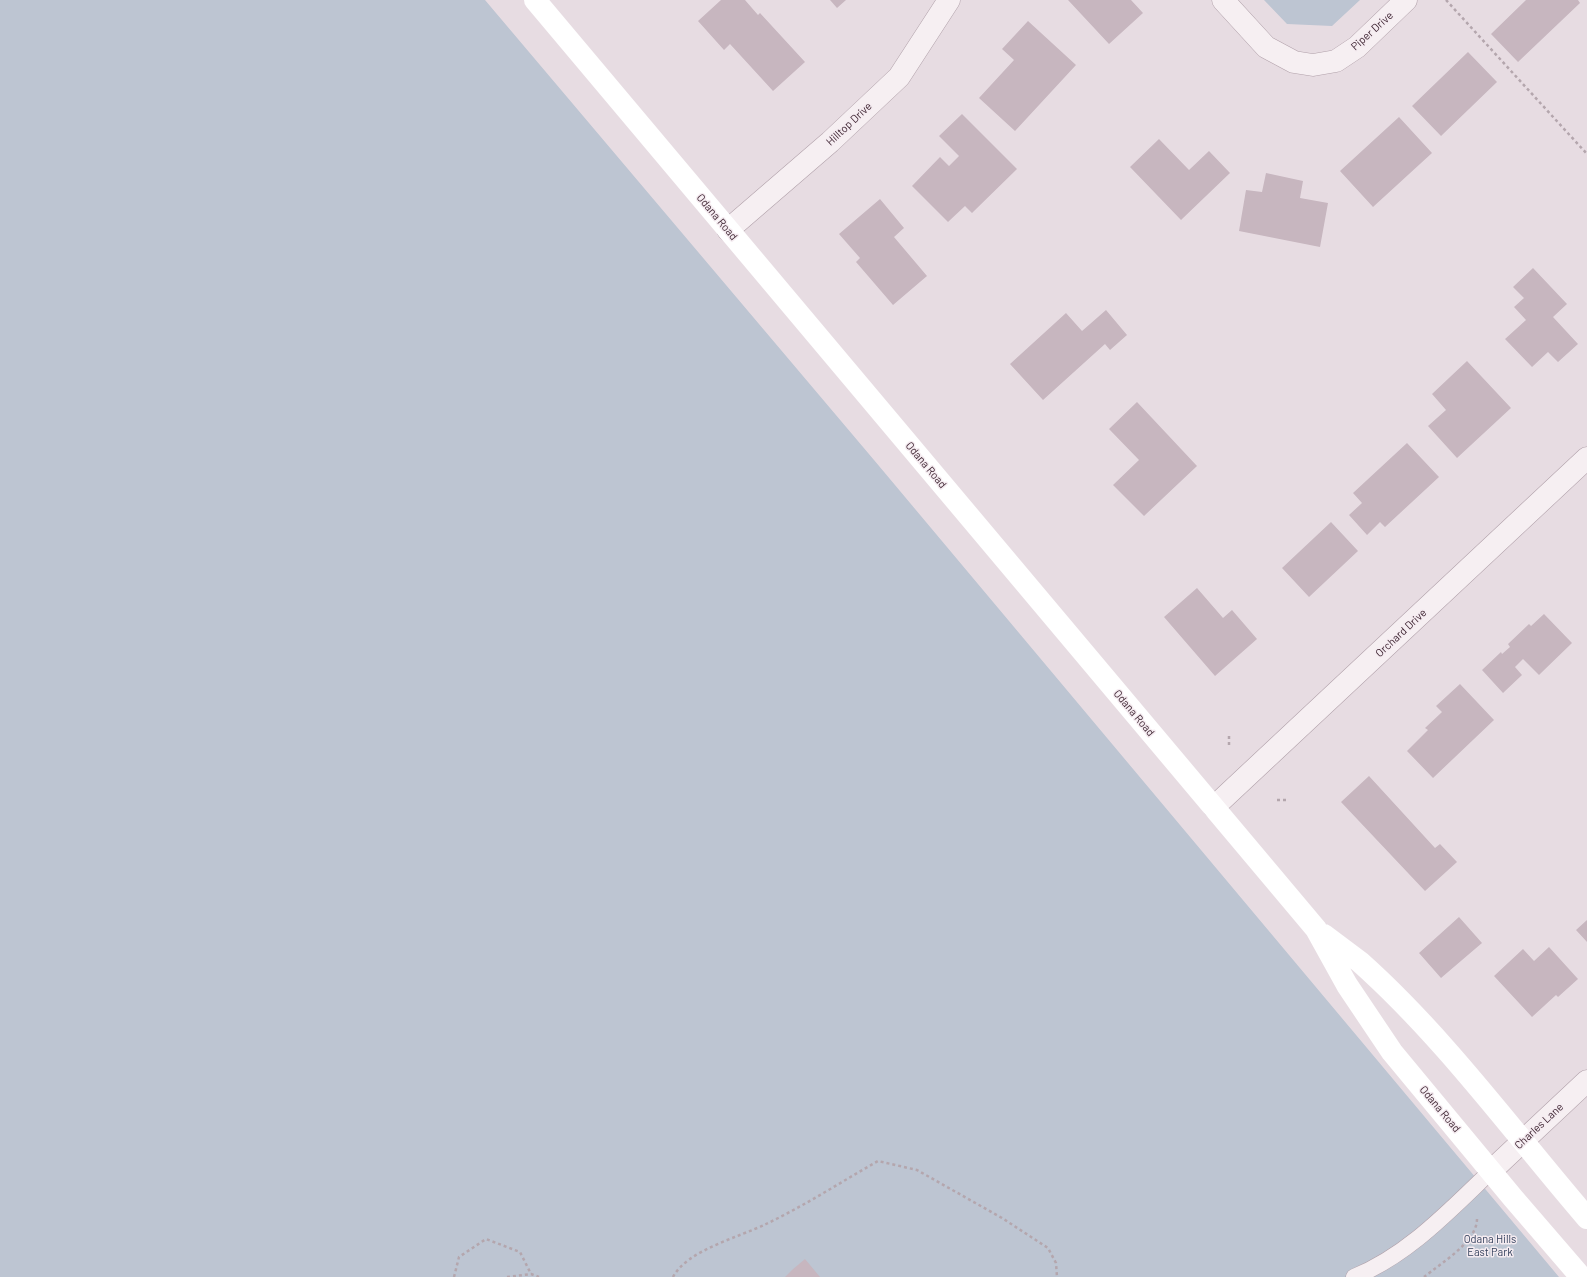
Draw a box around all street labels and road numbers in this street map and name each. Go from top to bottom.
street label: Piper Drive [1348,9,1396,53]
street label: Hilltop Drive [823,100,875,148]
street label: Odana Road [694,191,740,243]
street label: Odana Road [903,439,949,491]
street label: Orchard Drive [1373,606,1429,660]
street label: Odana Road [1111,687,1157,739]
street label: Odana Road [1417,1083,1463,1135]
street label: Charles Lane [1512,1100,1566,1152]

